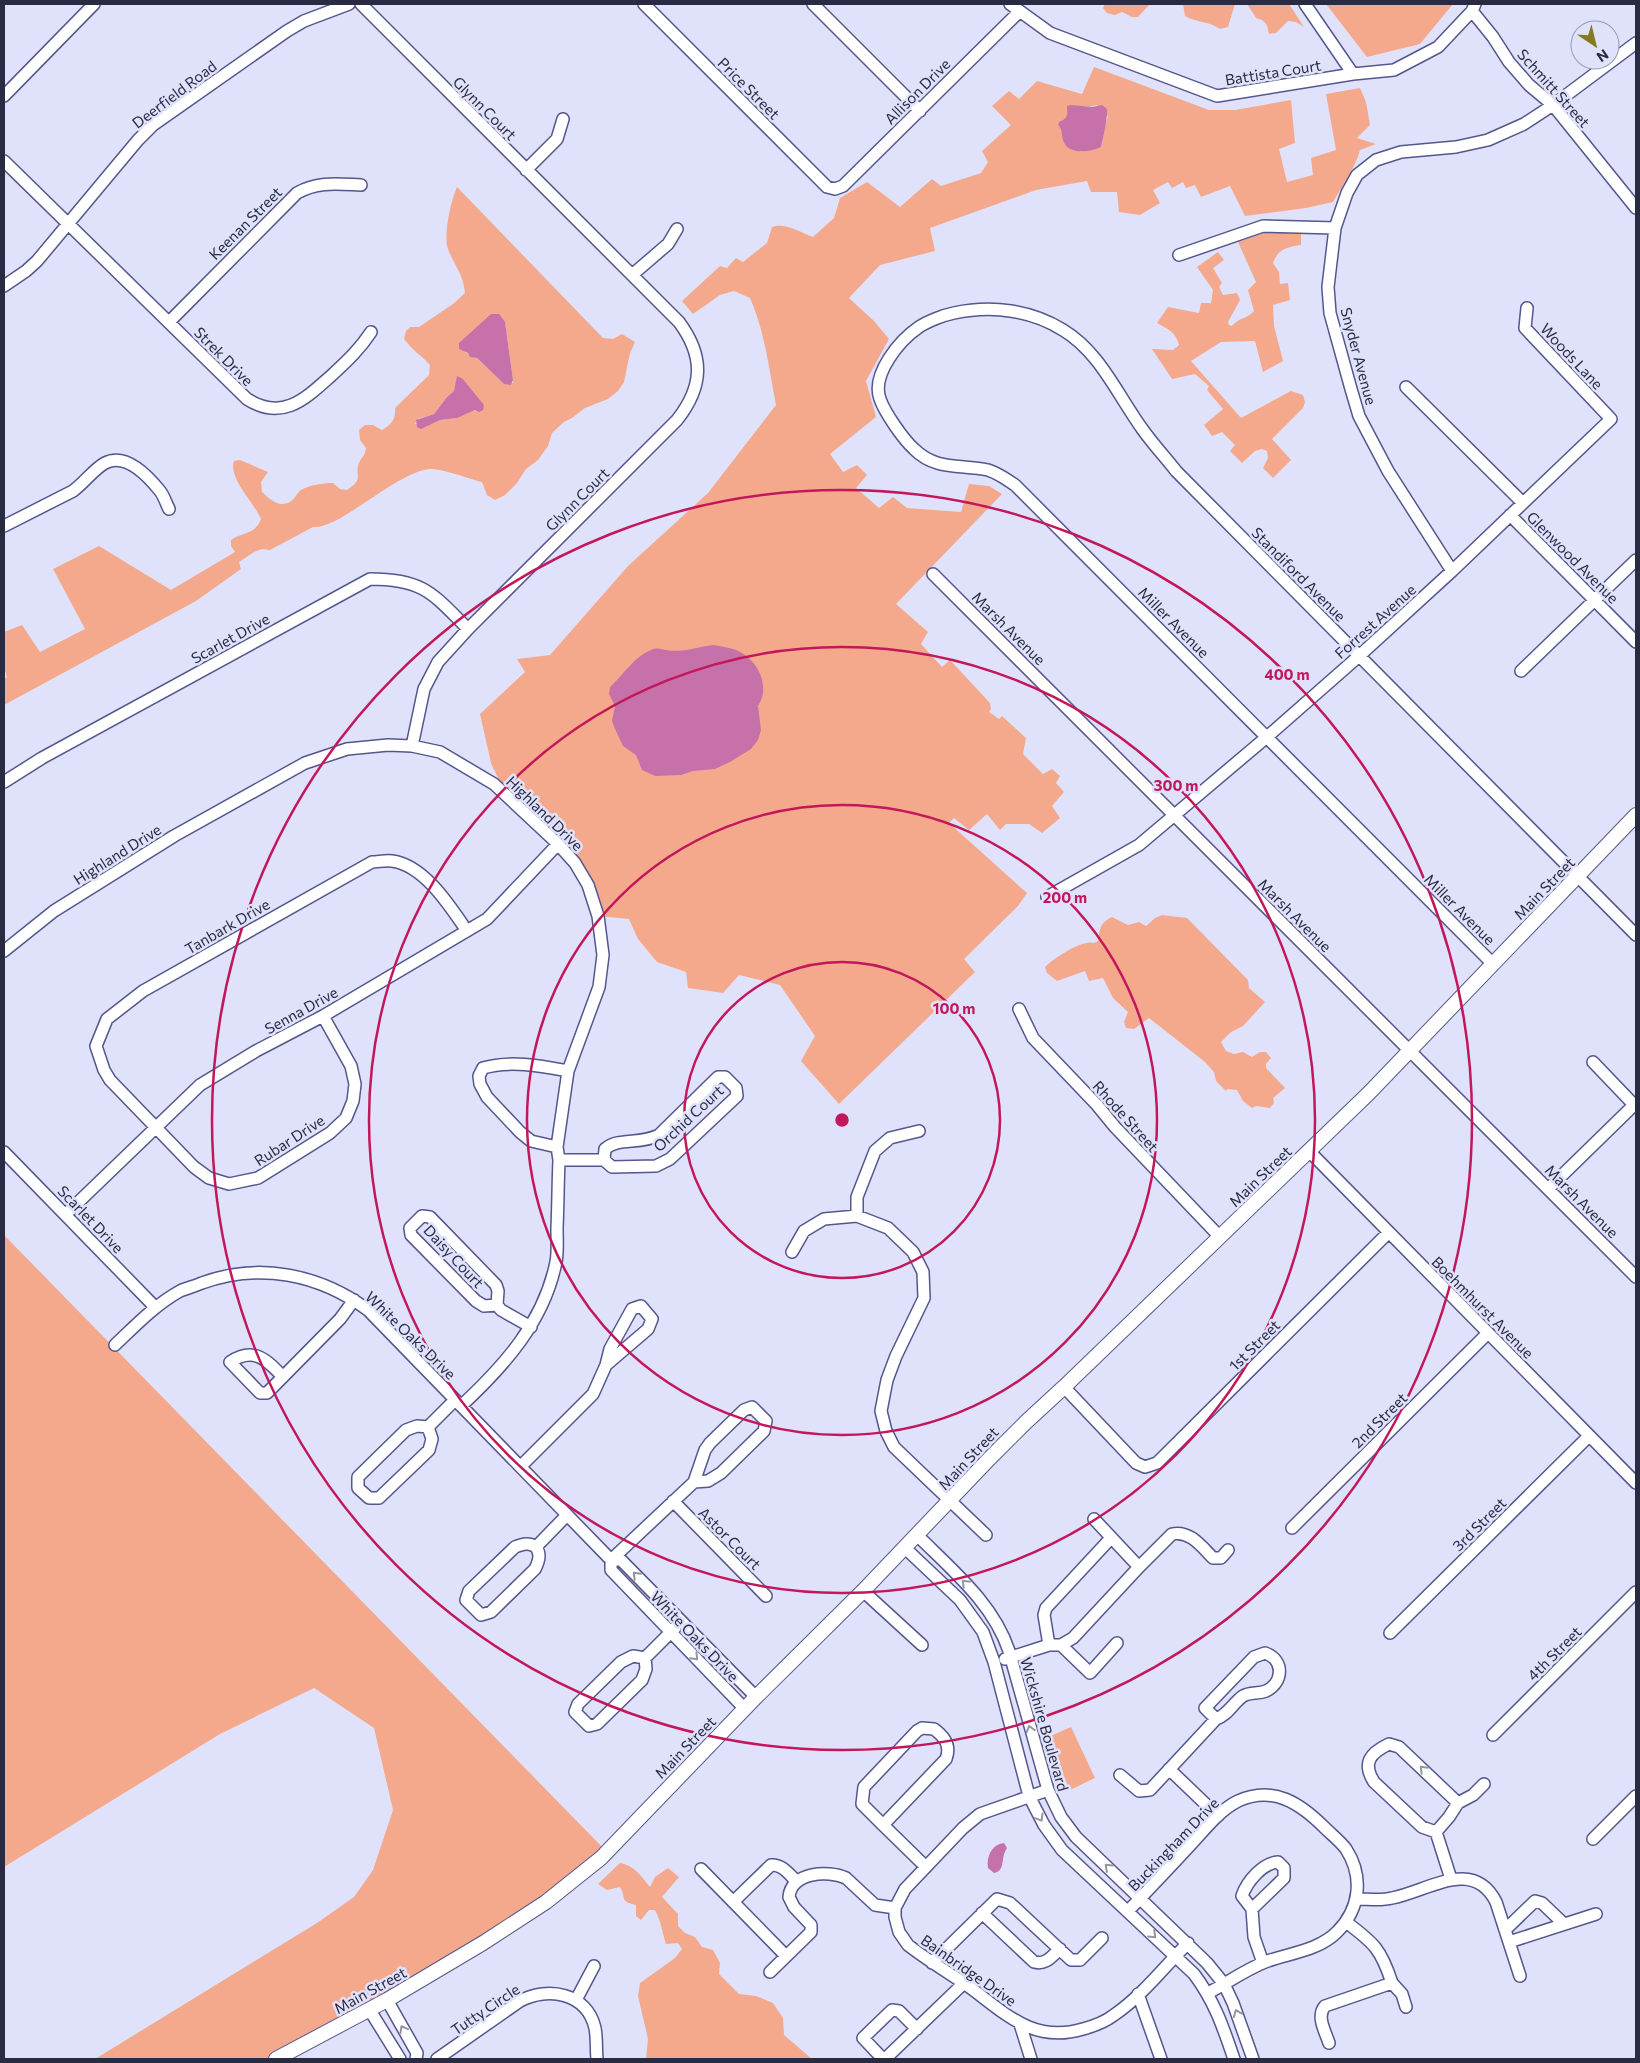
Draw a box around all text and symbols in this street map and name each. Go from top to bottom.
north arrow [1570,20,1620,70]
street label: Schmitt Street [1514,45,1594,131]
text: N [1594,46,1612,66]
street label: Price Street [714,53,784,123]
street label: Allison Drive [880,54,954,128]
street label: Deerfield Road [128,56,220,132]
street label: Battista Court [1224,56,1322,88]
street label: Glynn Court [450,73,520,143]
street label: Keenan Street [205,183,285,263]
street label: Snyder Avenue [1337,305,1381,407]
street label: Woods Lane [1537,319,1607,393]
street label: Strek Drive [191,323,257,389]
street label: Glynn Court [542,464,612,534]
street label: Glenwood Avenue [1523,507,1623,607]
street label: Standiford Avenue [1248,523,1350,625]
street label: Forrest Avenue [1331,580,1419,662]
street label: Miller Avenue [1135,583,1213,661]
street label: Marsh Avenue [969,588,1049,668]
street label: Scarlet Drive [188,609,272,667]
text: 400 m [1264,665,1310,683]
street label: Highland Drive [503,772,587,854]
text: 300 m [1154,776,1198,794]
street label: Highland Drive [70,820,164,888]
street label: Main Street [1510,853,1578,923]
street label: Miller Avenue [1421,870,1499,948]
street label: Marsh Avenue [1255,875,1335,955]
text: 200 m [1043,888,1087,906]
street label: Tanbark Drive [181,894,273,957]
street label: Senna Drive [261,982,341,1037]
text: 100 m [933,999,975,1017]
street label: Rhode Street [1089,1077,1163,1155]
street label: Orchid Court [649,1081,727,1155]
street label: Rubar Drive [250,1111,328,1169]
centre of rings [833,1111,851,1129]
street label: Main Street [1225,1142,1295,1210]
street label: Marsh Avenue [1542,1161,1622,1241]
street label: Scarlet Drive [54,1181,128,1257]
street label: Daisy Court [420,1221,488,1291]
street label: Boehmhurst Avenue [1428,1252,1538,1362]
street label: White Oaks Drive [362,1287,460,1383]
street label: 1st Street [1225,1316,1283,1374]
street label: 2nd Street [1348,1389,1410,1451]
street label: Main Street [934,1423,1002,1493]
street label: 3rd Street [1449,1494,1509,1554]
street label: Astor Court [695,1503,765,1573]
one-way arrow [633,1572,642,1581]
one-way arrow [962,1579,971,1588]
street label: White Oaks Drive [647,1587,743,1685]
street label: 4th Street [1523,1622,1585,1684]
one-way arrow [689,1652,698,1661]
street label: Wickshire Boulevard [1017,1655,1073,1793]
street label: Main Street [651,1712,719,1782]
one-way arrow [1026,1725,1036,1733]
one-way arrow [1420,1765,1429,1774]
street label: Buckingham Drive [1124,1794,1222,1894]
one-way arrow [1034,1813,1044,1822]
one-way arrow [1104,1864,1113,1873]
one-way arrow [1147,1929,1156,1938]
street label: Bainbridge Drive [918,1930,1020,2010]
street label: Main Street [331,1963,409,2017]
street label: Tutty Circle [447,1979,523,2038]
one-way arrow [1233,2009,1244,2018]
one-way arrow [400,2026,410,2035]

